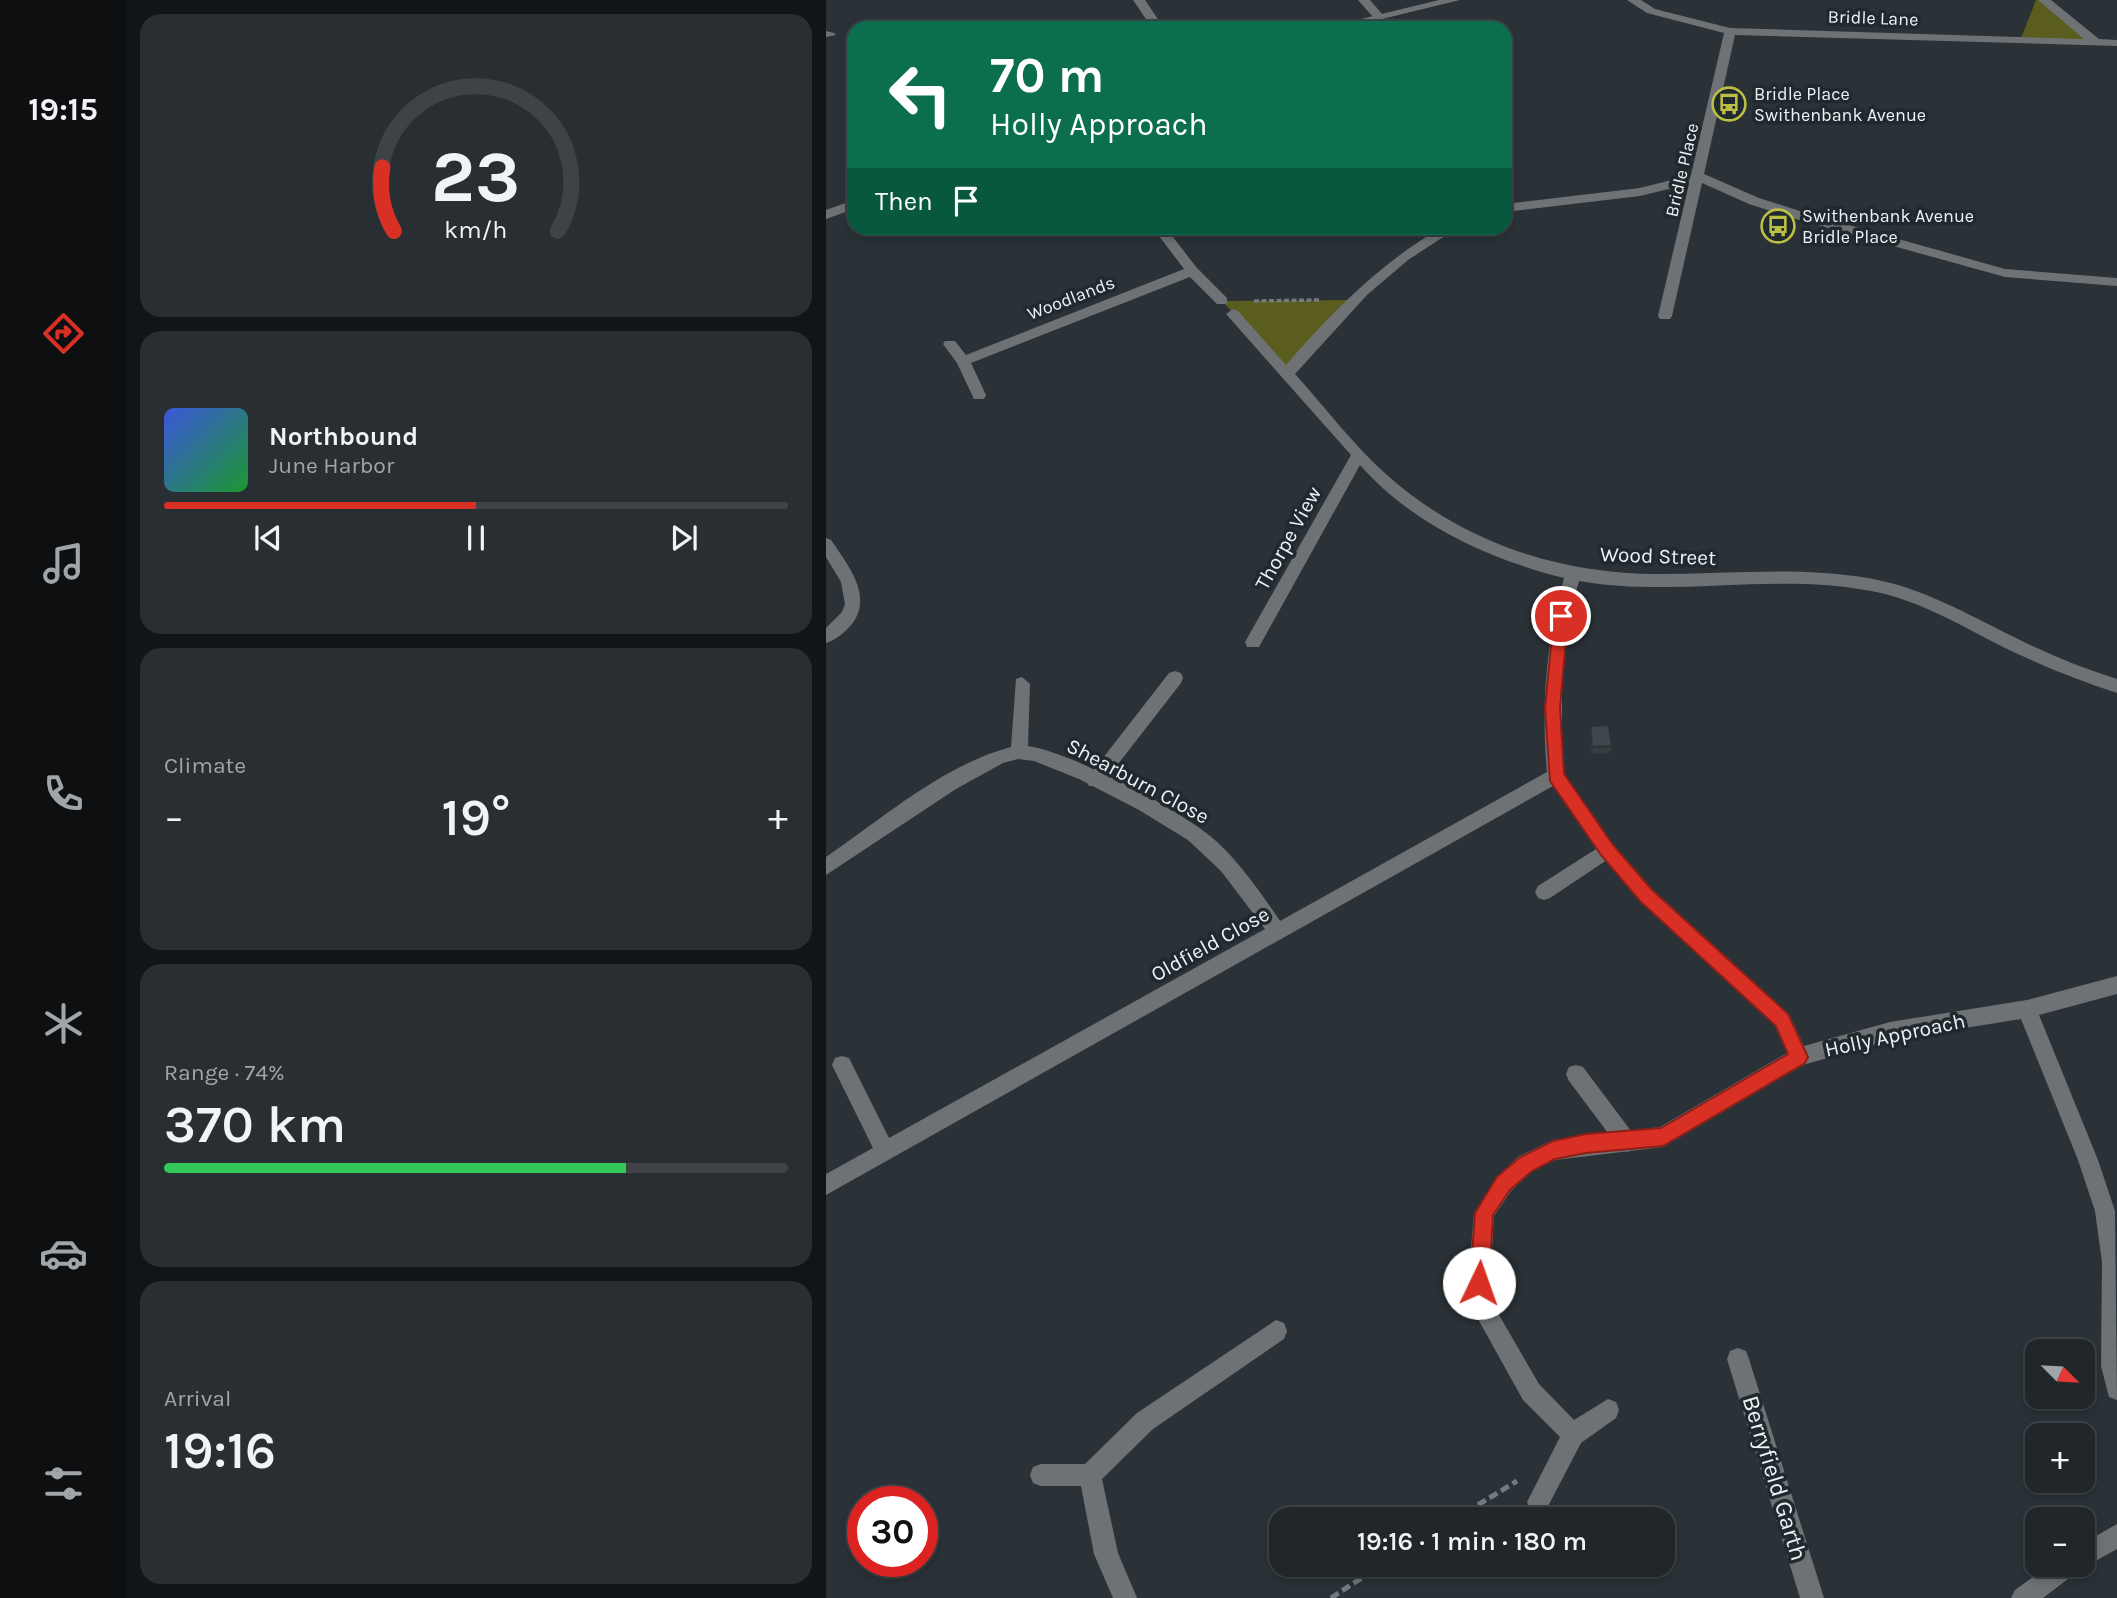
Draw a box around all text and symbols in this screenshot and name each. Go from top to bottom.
street label: Bridle Lane [1827,5,1919,31]
text: 70 m [990,47,1104,104]
icon: left [875,49,966,140]
place label: Bridle Place Swithenbank Avenue [1754,83,1926,126]
bus stop icon: Bridle Place Swithenbank Avenue [1710,85,1748,123]
text: 19:15 [28,91,98,128]
text: Holly Approach [990,106,1208,143]
street label: Bridle Place [1661,121,1703,219]
text: 23 [431,135,521,220]
icon: arrive [947,182,985,220]
text: Then [875,186,933,217]
place label: Swithenbank Avenue Bridle Place [1802,205,1974,248]
bus stop icon: Swithenbank Avenue Bridle Place [1759,207,1797,245]
text: km/h [444,215,508,244]
street label: Woodlands [1024,271,1118,325]
icon: directions [39,309,88,358]
text: Northbound [269,421,418,452]
text: June Harbor [269,452,394,479]
street label: Thorpe View [1250,482,1326,594]
icon: previous [249,519,287,557]
icon: pause [457,519,495,557]
icon: next [665,519,703,557]
icon: music [39,539,88,588]
street label: Wood Street [1600,542,1717,570]
pin [1531,586,1591,646]
icon: arrive [1542,597,1580,635]
street label: Shearburn Close [1063,733,1213,829]
text: Climate [164,752,246,779]
icon: phone [39,769,88,818]
text: 19° [442,787,510,848]
text: − [164,795,184,840]
text: + [768,795,788,840]
street label: Oldfield Close [1147,902,1273,986]
icon: climate [39,999,88,1048]
street label: Holly Approach [1823,1008,1967,1062]
text: Range · 74% [164,1059,285,1086]
text: 370 km [164,1094,346,1155]
icon: car [39,1229,88,1278]
position arrow [1442,1246,1516,1320]
north arrow [2025,1339,2095,1409]
map controls [2025,1339,2095,1577]
text: Arrival [164,1385,231,1412]
street label: Berryfield Garth [1737,1392,1813,1564]
text: 19:16 [164,1420,276,1481]
button: + [2025,1423,2095,1493]
icon: filters [39,1459,88,1508]
speed limit sign: 30 [847,1486,938,1577]
button: − [2025,1507,2095,1577]
text: 19:16 · 1 min · 180 m [1357,1526,1587,1557]

